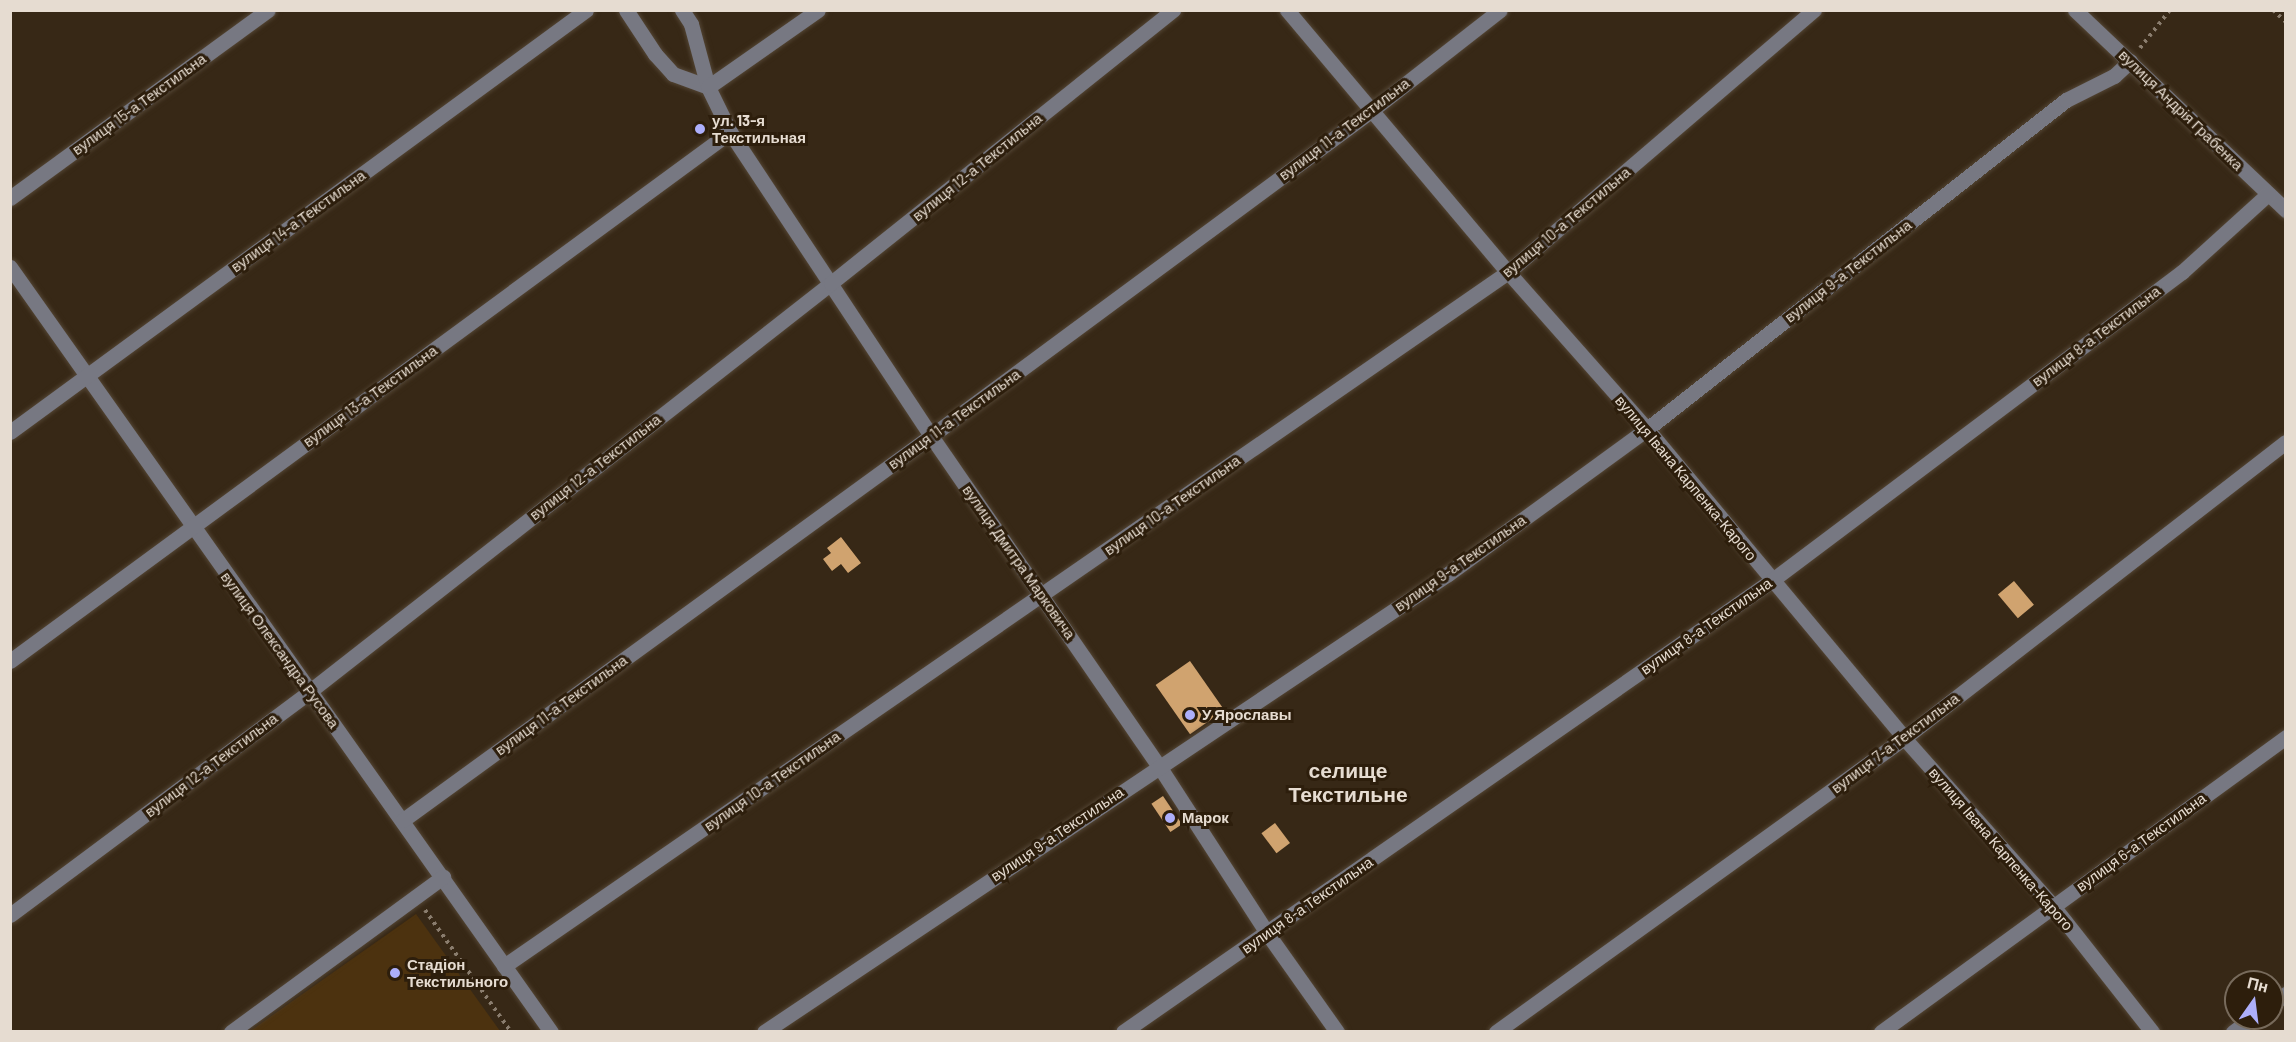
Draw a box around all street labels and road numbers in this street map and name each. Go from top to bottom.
street label: вулиця Андрія Грабенка [2115,46,2247,174]
street label: вулиця 15-а Текстильна [69,49,209,159]
street label: вулиця 11-а Текстильна [1275,74,1413,184]
street label: вулиця 12-а Текстильна [909,109,1045,225]
street label: вулиця 10-а Текстильна [1498,163,1634,281]
street label: вулиця 14-а Текстильна [227,166,369,276]
street label: вулиця 9-а Текстильна [1781,216,1915,326]
street label: вулиця 8-а Текстильна [2028,282,2164,390]
street label: вулиця 13-а Текстильна [299,341,441,451]
street label: вулиця 11-а Текстильна [884,365,1024,473]
street label: вулиця Івана Карпенка-Карого [1612,392,1760,564]
street label: вулиця 12-а Текстильна [526,410,664,524]
street label: вулиця 10-а Текстильна [1100,451,1244,559]
street label: вулиця Дмитра Марковича [959,481,1079,643]
street label: вулиця 9-а Текстильна [1391,511,1529,615]
street label: вулиця Олександра Русова [217,568,343,732]
street label: вулиця 8-а Текстильна [1637,574,1775,678]
street label: вулиця 11-а Текстильна [491,651,631,759]
street label: вулиця 7-а Текстильна [1828,689,1962,797]
street label: вулиця 12-а Текстильна [141,709,281,821]
street label: вулиця 10-а Текстильна [700,727,844,835]
street label: вулиця Івана Карпенка-Карого [1925,764,2077,934]
street label: вулиця 9-а Текстильна [987,783,1127,885]
street label: вулиця 6-а Текстильна [2073,789,2209,895]
street label: вулиця 8-а Текстильна [1238,853,1376,957]

